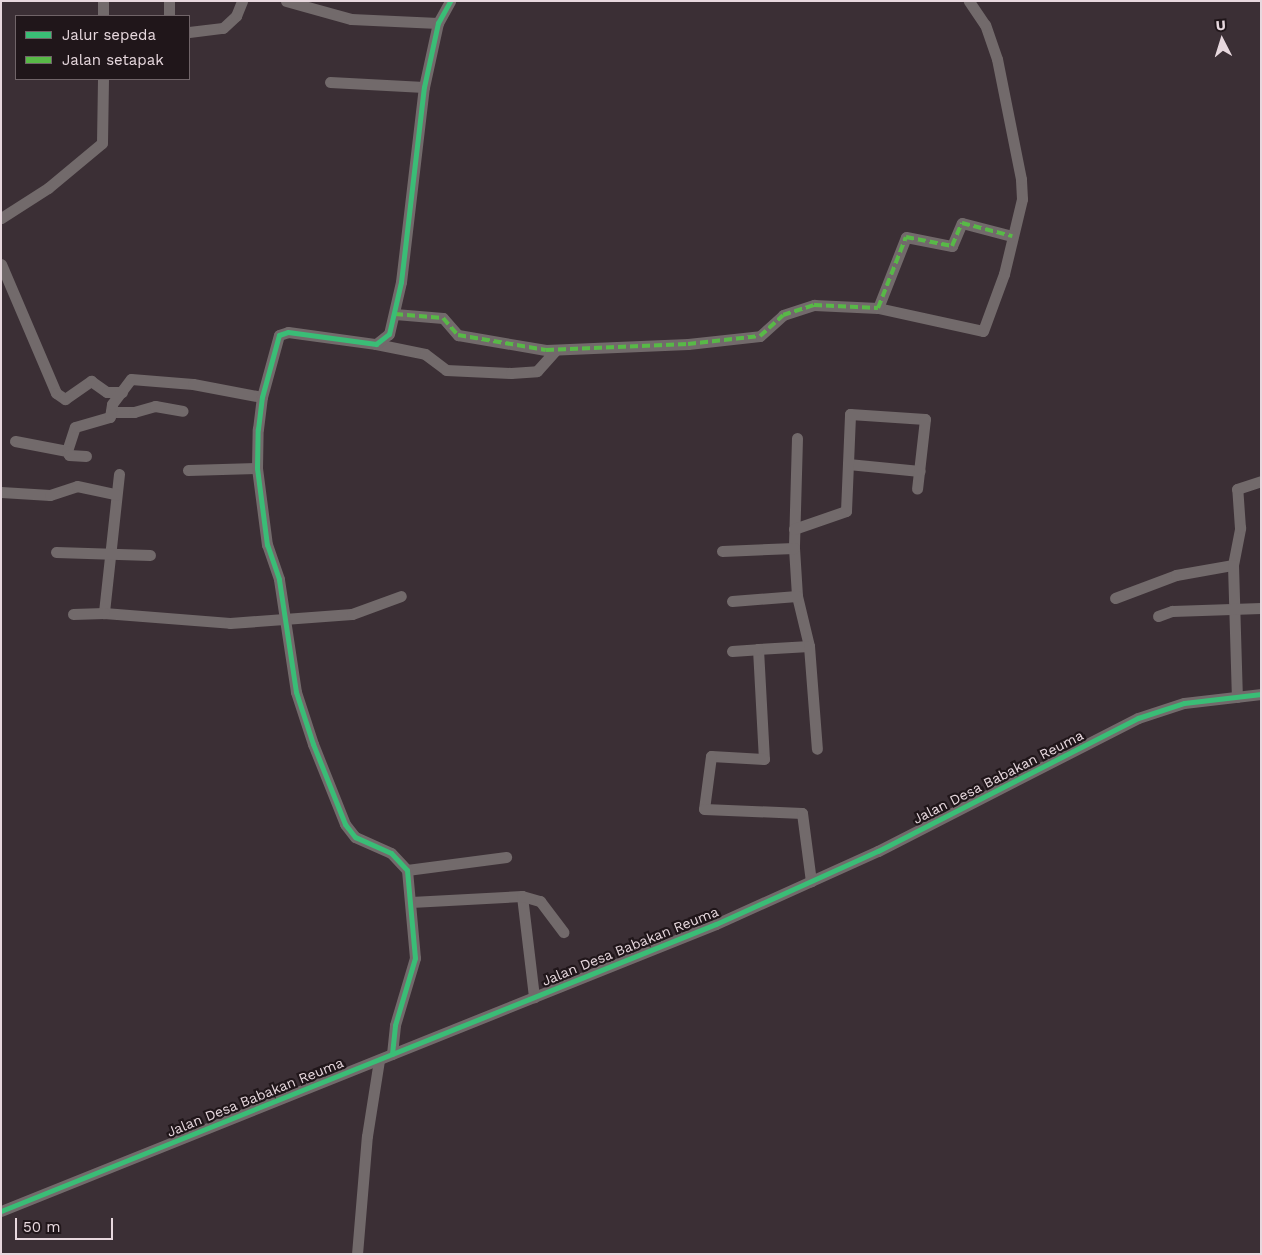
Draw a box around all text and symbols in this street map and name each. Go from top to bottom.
legend [15,15,190,80]
north arrow [1197,15,1247,65]
text: U [1215,17,1226,33]
text: Jalur sepeda [62,26,156,44]
text: Jalan setapak [62,51,164,69]
street label: Jalan Desa Babakan Reuma [910,727,1086,827]
street label: Jalan Desa Babakan Reuma [539,903,721,989]
street label: Jalan Desa Babakan Reuma [164,1054,346,1140]
scale bar [18,1208,115,1240]
text: 50 m [23,1218,60,1236]

